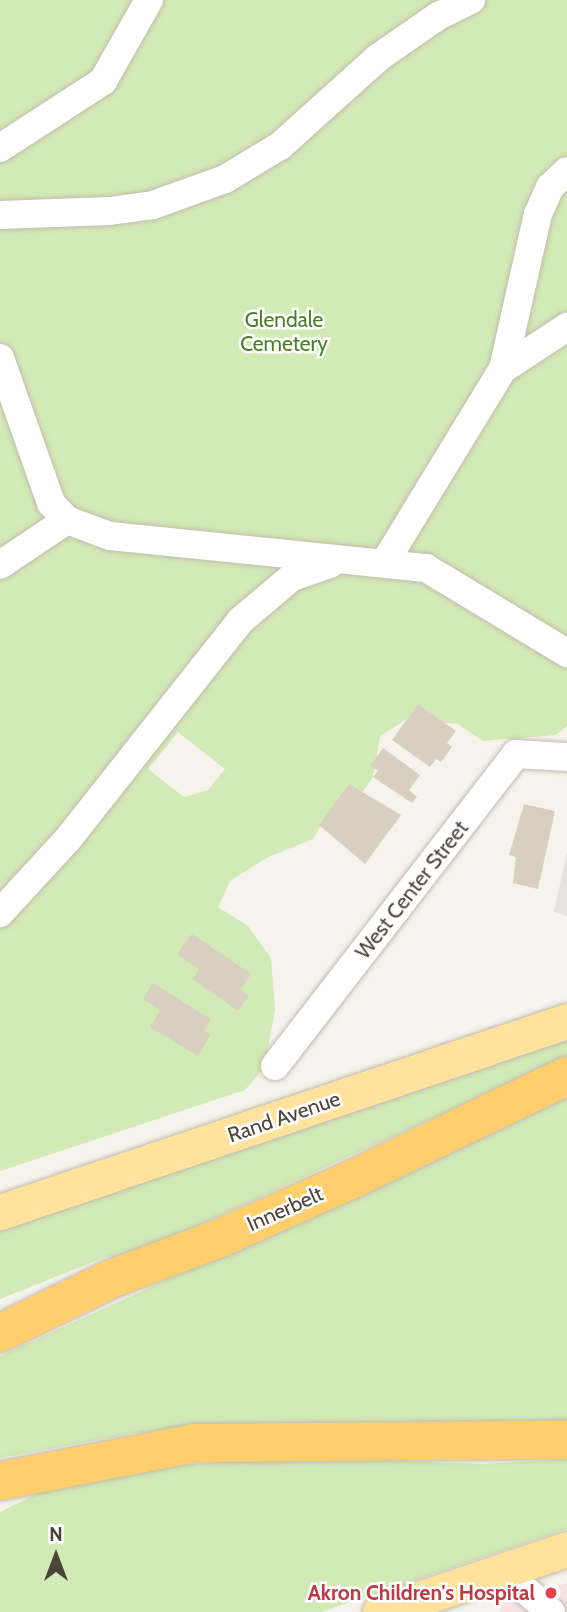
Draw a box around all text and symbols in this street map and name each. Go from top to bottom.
park label: Glendale Cemetery [240,307,328,357]
street label: West Center Street [350,816,474,964]
street label: Rand Avenue [224,1086,344,1148]
street label: Innerbelt [243,1181,327,1237]
north arrow [21,1521,91,1591]
text: N [49,1523,63,1546]
place label: Akron Children's Hospital [308,1580,535,1606]
marker: Akron Children's Hospital [541,1583,561,1603]

